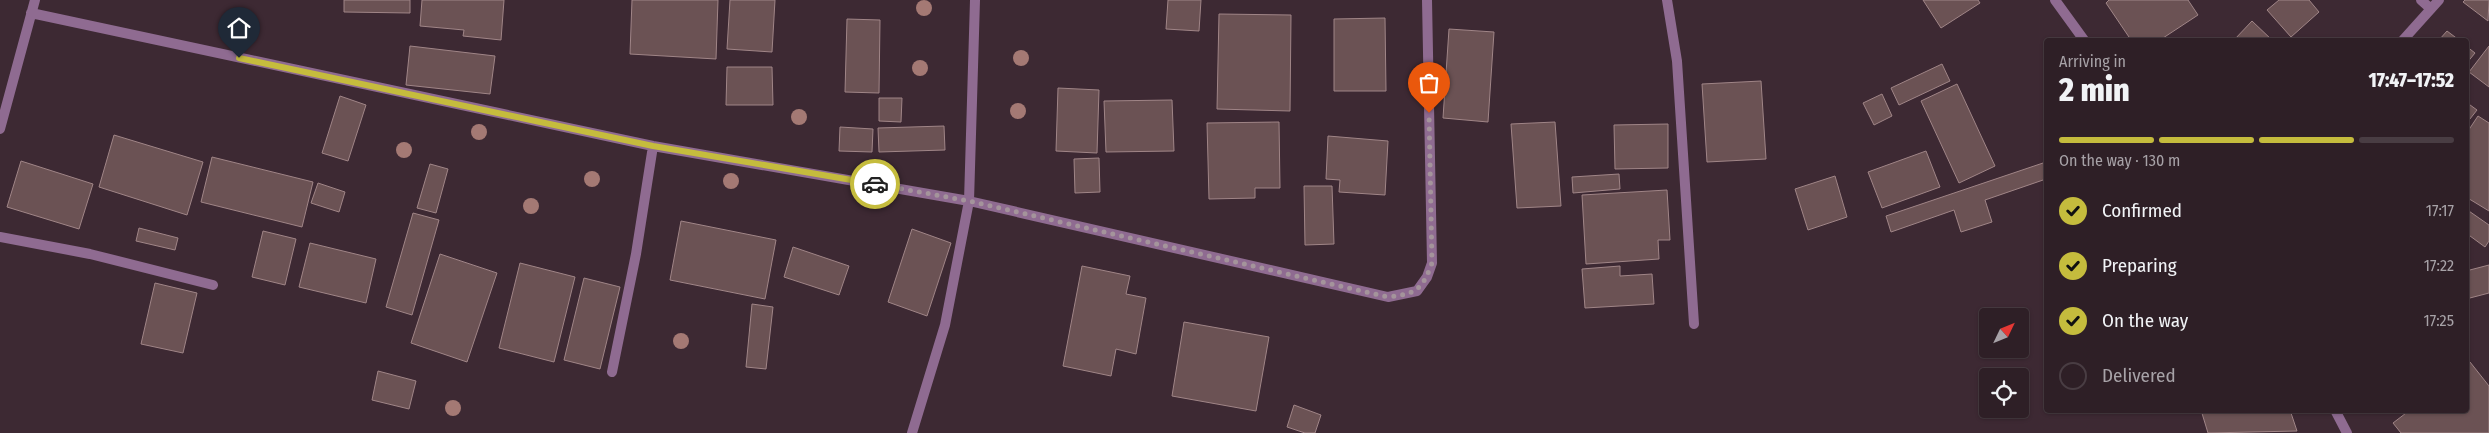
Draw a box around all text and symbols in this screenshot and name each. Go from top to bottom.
pin [218,7,260,58]
icon: home [225,14,253,42]
text: Arriving in [2059,52,2126,71]
pin [1408,62,1450,113]
icon: bag [1415,69,1443,97]
text: 17:47–17:52 [2369,69,2454,92]
text: 2 min [2059,71,2130,109]
text: On the way · 130 m [2059,151,2180,170]
courier [850,159,900,209]
icon: car [861,170,889,198]
icon: check [2059,197,2087,225]
text: Confirmed [2102,199,2182,222]
text: 17:17 [2426,201,2454,220]
icon: check [2059,252,2087,280]
text: Preparing [2102,254,2177,277]
text: 17:22 [2424,256,2454,275]
icon: check [2059,307,2087,335]
north arrow [1979,308,2029,358]
map controls [1979,308,2029,418]
text: On the way [2102,309,2188,332]
text: 17:25 [2423,311,2454,330]
text: Delivered [2102,364,2176,387]
button: locate [1979,368,2029,418]

